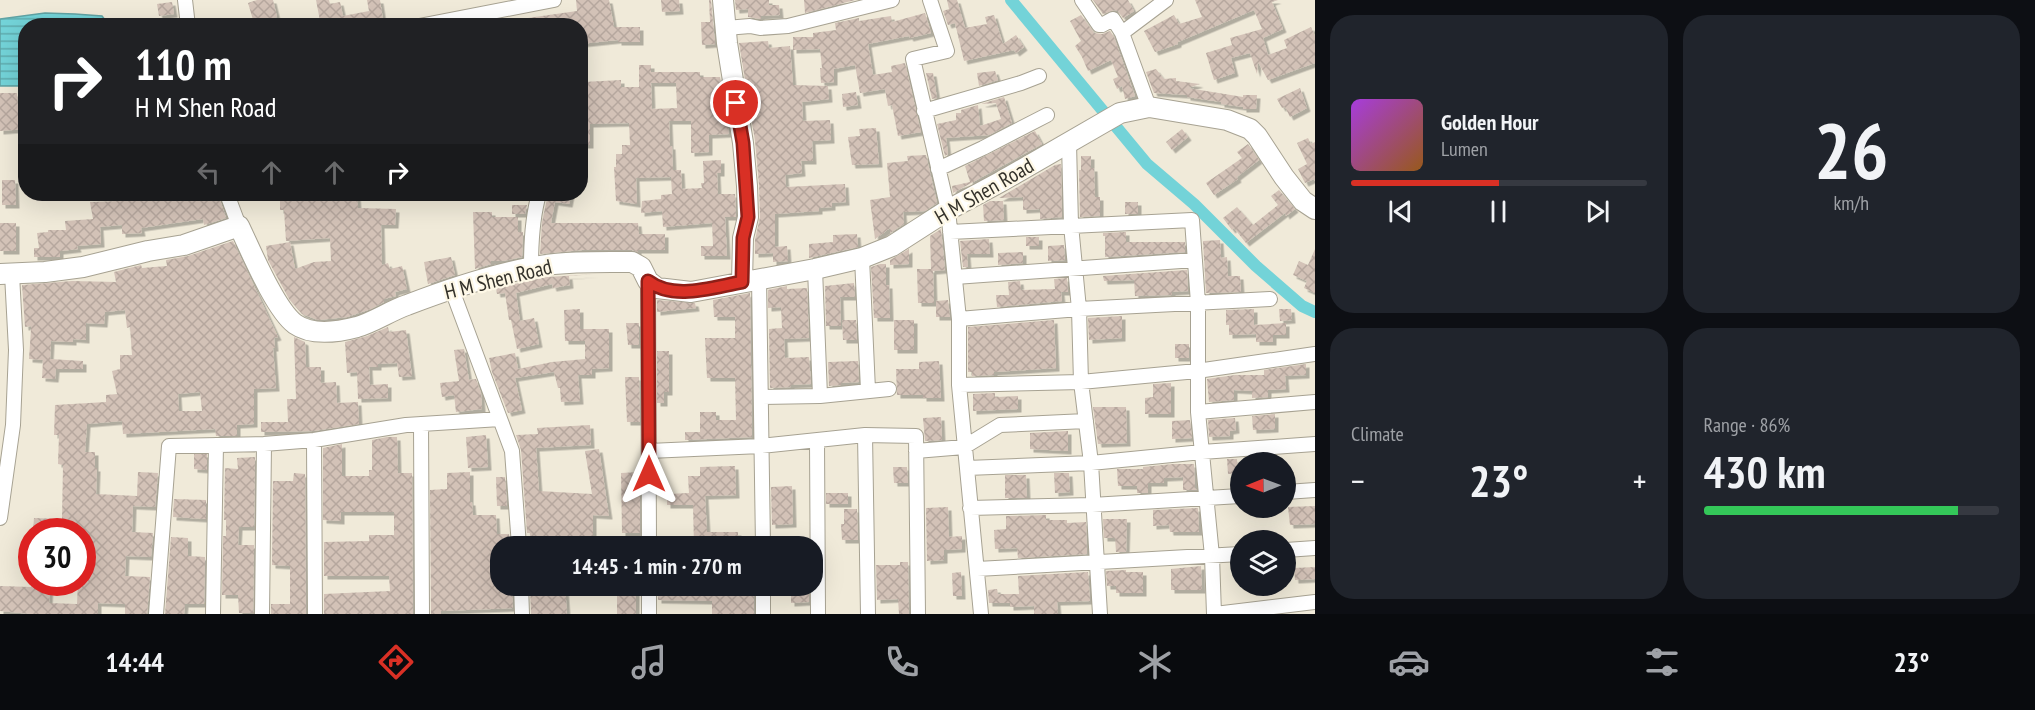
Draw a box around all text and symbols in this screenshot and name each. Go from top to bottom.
text: 110 m [135,37,232,92]
icon: right [36,42,114,120]
pin [710,77,761,128]
icon: arrive [719,86,752,119]
text: H M Shen Road [135,90,276,124]
text: 26 [1814,100,1889,201]
text: Golden Hour [1441,108,1539,136]
text: Lumen [1441,136,1488,162]
street label: H M Shen Road [930,152,1038,230]
icon: left [192,156,225,189]
icon: ahead [255,156,288,189]
icon: ahead [318,156,351,189]
icon: right [381,156,414,189]
text: km/h [1834,190,1869,216]
icon: previous [1384,195,1417,228]
icon: pause [1482,195,1515,228]
icon: next [1581,195,1614,228]
street label: H M Shen Road [441,253,555,305]
text: Range · 86% [1704,412,1790,438]
text: Climate [1351,421,1404,447]
position arrow [617,442,681,506]
text: 430 km [1704,442,1826,500]
text: 23° [1469,451,1528,509]
north arrow [1230,452,1296,518]
map controls [1230,452,1296,596]
text: − [1351,459,1365,502]
text: + [1633,459,1647,502]
speed limit sign: 30 [18,518,96,596]
button: layers [1230,530,1296,596]
text: 14:45 · 1 min · 270 m [571,552,742,580]
icon: directions [375,641,417,683]
icon: music [628,641,670,683]
icon: phone [881,641,923,683]
icon: climate [1134,641,1176,683]
icon: car [1388,641,1430,683]
icon: filters [1641,641,1683,683]
text: 14:44 [106,645,164,679]
text: 23° [1894,645,1929,679]

